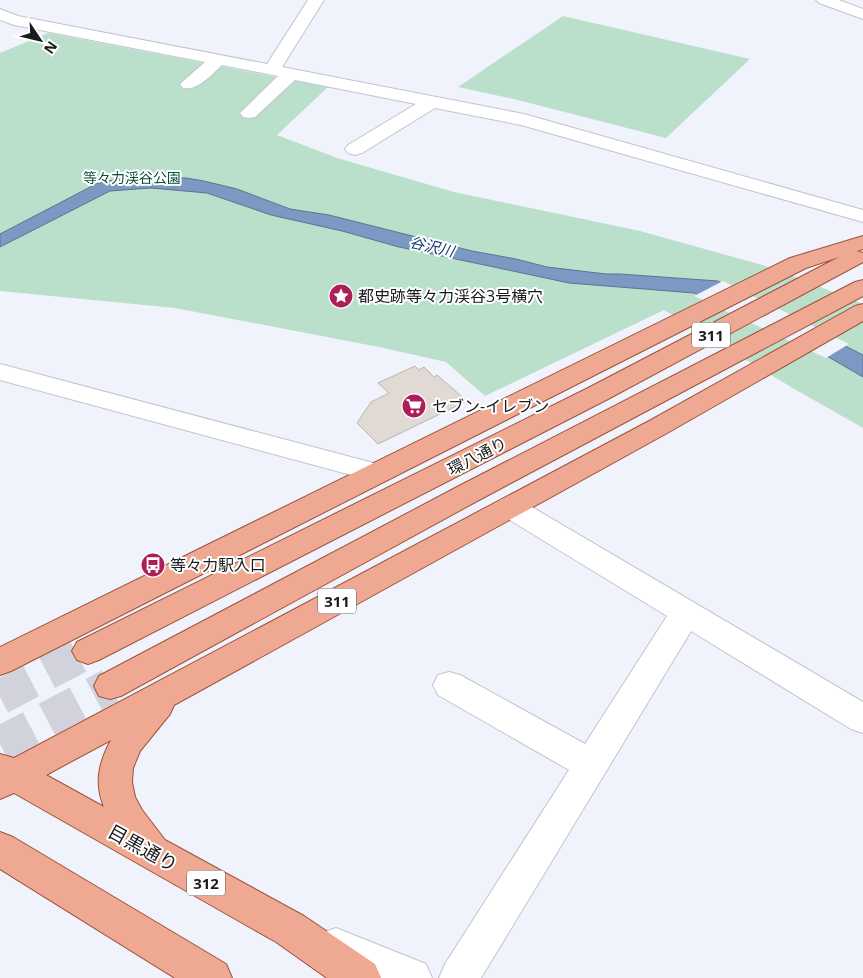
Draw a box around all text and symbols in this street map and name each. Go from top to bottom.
north arrow [15,15,65,65]
text: N [40,38,62,58]
park label: 等々力渓谷公園 [83,168,181,187]
water label: 谷沢川 [408,231,458,261]
place icon: 都史跡等々力渓谷3号横穴 [328,283,354,309]
place label: 都史跡等々力渓谷3号横穴 [358,285,543,307]
road number: 311 [692,322,730,348]
supermarket icon: セブン-イレブン [401,393,427,419]
place label: セブン-イレブン [432,395,549,417]
street label: 環八通り [443,432,511,480]
bus stop icon: 等々力駅入口 [140,552,166,578]
place label: 等々力駅入口 [170,554,266,576]
road number: 311 [318,588,356,614]
street label: 目黒通り [103,818,183,878]
road number: 312 [187,870,225,896]

